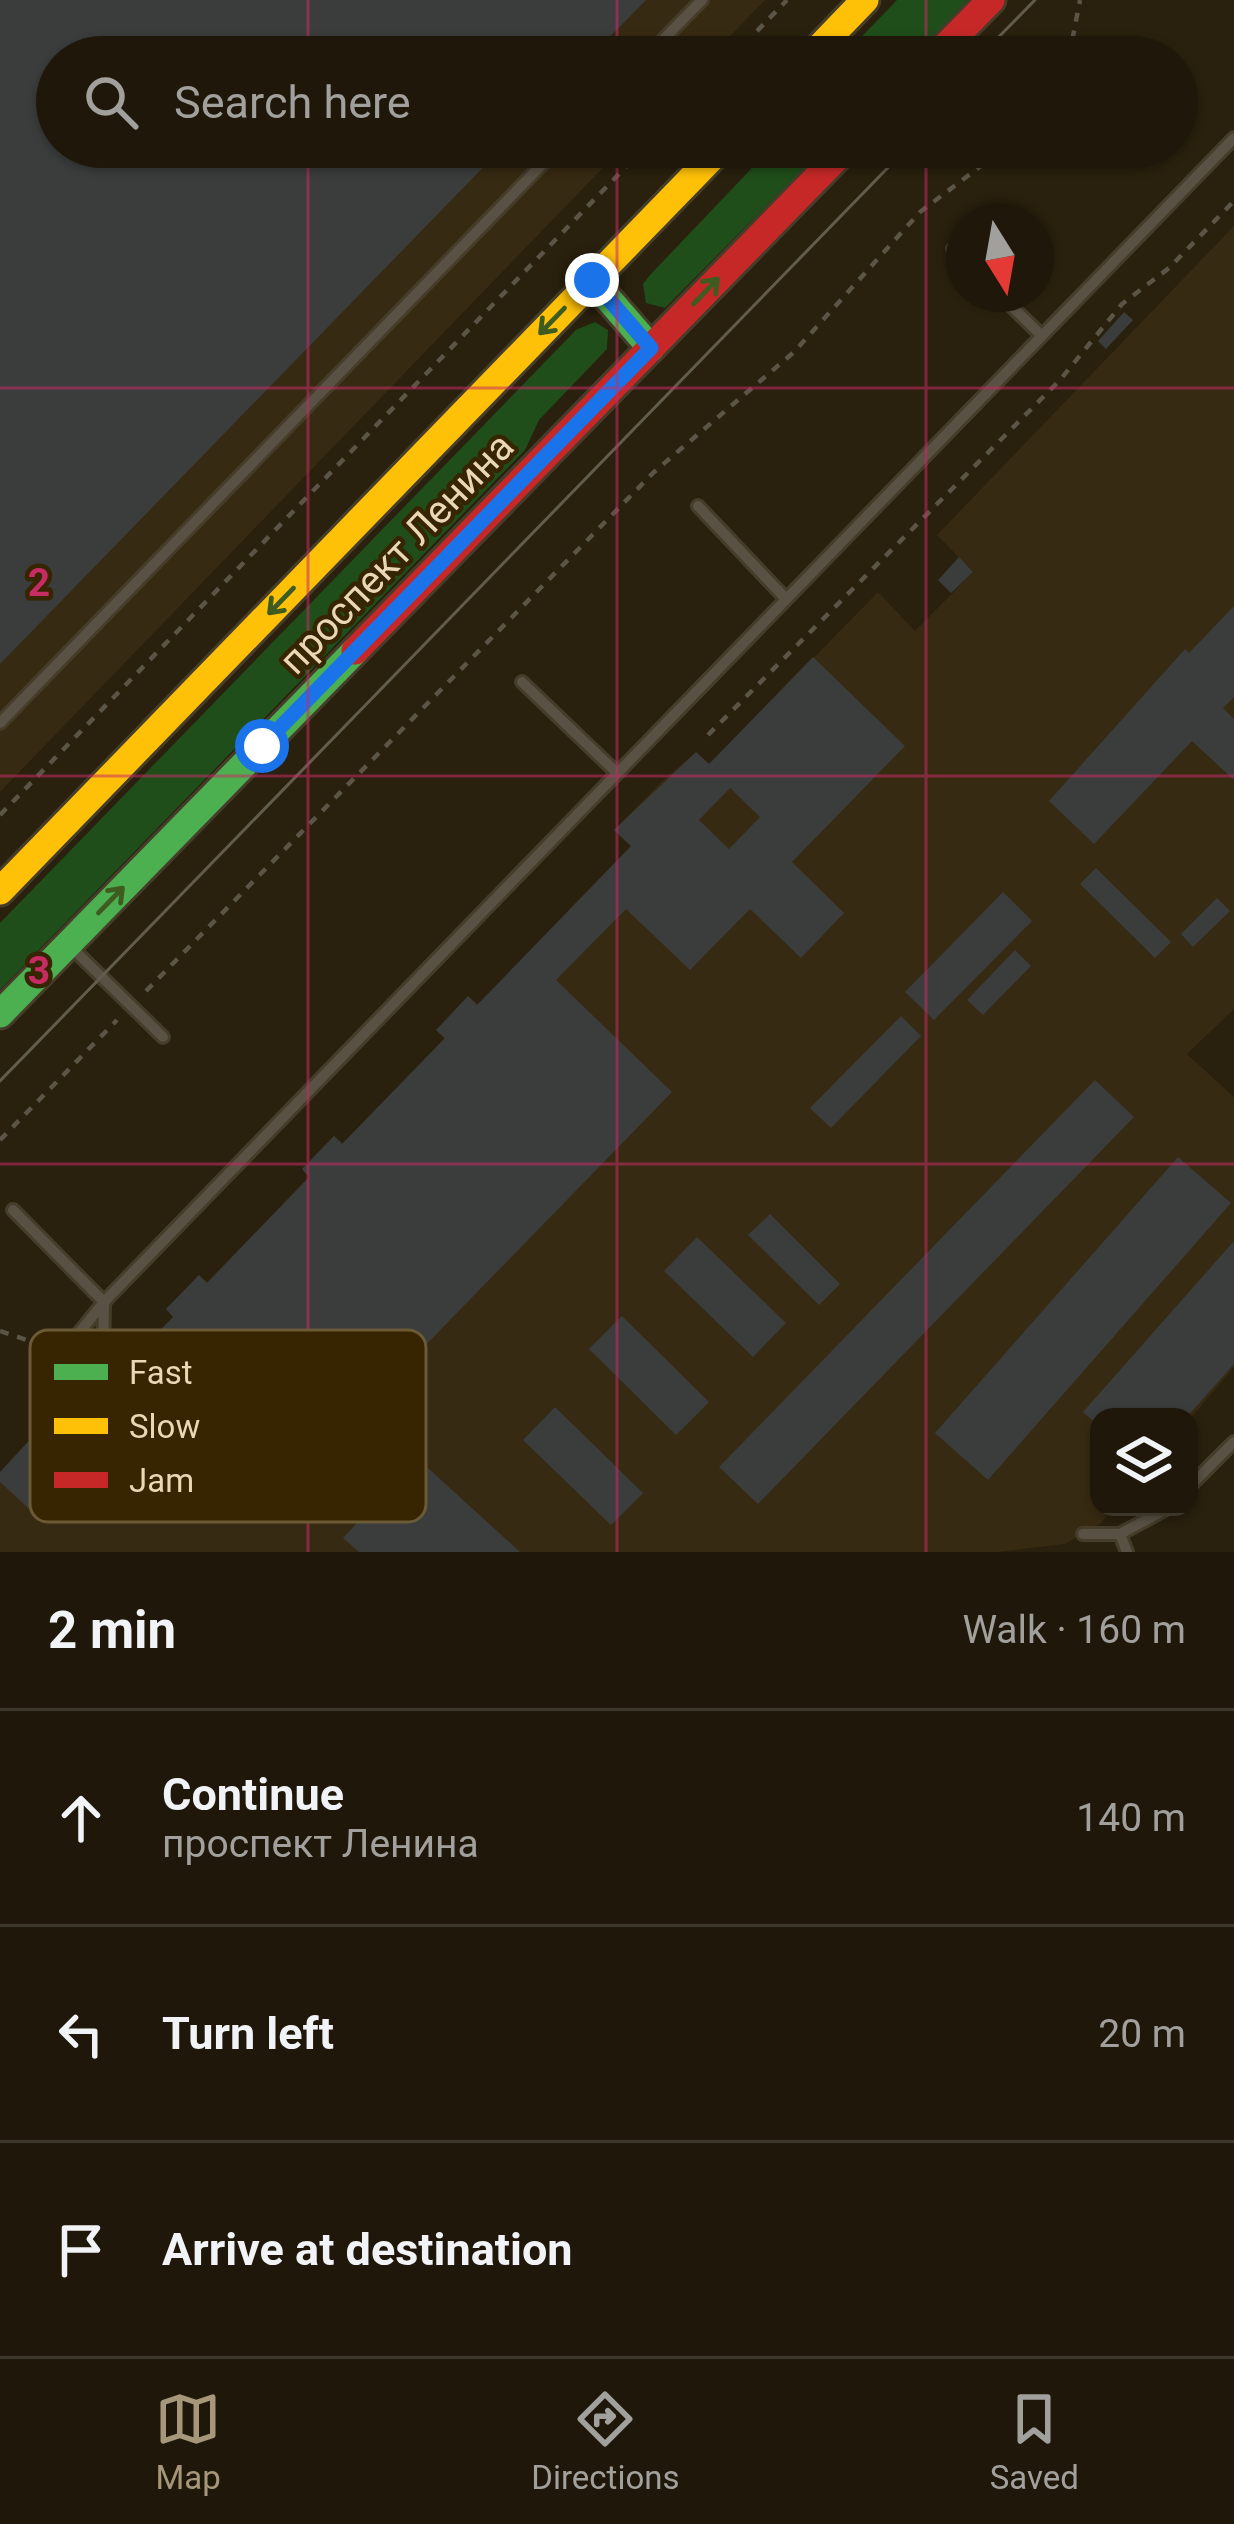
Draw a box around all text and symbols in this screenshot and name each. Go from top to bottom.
search box [36,36,1198,168]
icon: search [78,69,144,135]
text: Search here [174,76,411,129]
north arrow [946,204,1054,312]
route end [565,253,619,307]
one-way arrow [692,277,720,306]
one-way arrow [539,306,567,335]
street label: проспект Ленина [270,424,523,684]
text: 2 [28,560,50,606]
one-way arrow [267,586,295,615]
route start [235,719,289,773]
one-way arrow [96,886,125,915]
text: 3 [28,948,50,994]
legend [30,1330,426,1522]
text: Fast [129,1353,192,1392]
text: Slow [129,1407,200,1446]
map controls [1090,1408,1198,1516]
button: layers [1090,1408,1198,1516]
text: Jam [129,1461,194,1500]
text: 2 min [48,1601,176,1660]
text: Walk · 160 m [962,1607,1186,1653]
text: Continue [162,1768,344,1821]
icon: ahead [48,1785,114,1851]
text: 140 m [1076,1795,1186,1841]
text: проспект Ленина [162,1821,479,1867]
icon: left [48,2001,114,2067]
text: Turn left [162,2007,334,2060]
text: 20 m [1098,2011,1186,2057]
icon: arrive [48,2217,114,2283]
text: Arrive at destination [162,2223,573,2276]
tab: Map [155,2386,221,2497]
tab: Directions [531,2386,680,2497]
tab: Saved [990,2386,1079,2497]

